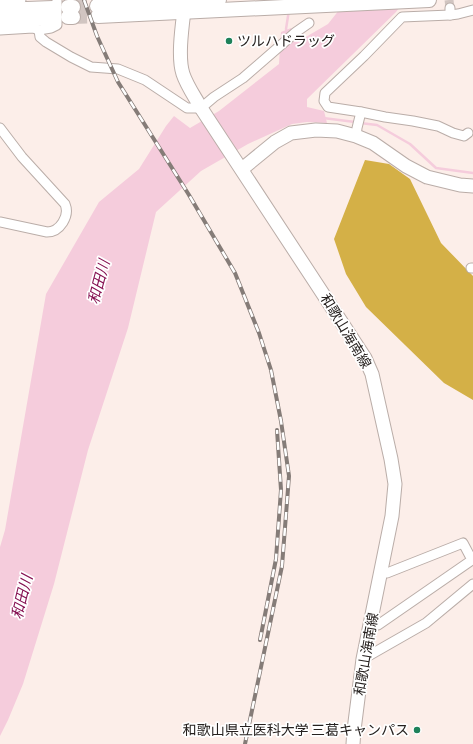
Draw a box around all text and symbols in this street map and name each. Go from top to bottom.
place label: ツルハドラッグ [237,34,335,49]
marker: ツルハドラッグ [224,36,234,46]
water label: 和田川 [85,256,113,306]
street label: 和歌山海南線 [318,291,374,371]
water label: 和田川 [9,571,36,621]
street label: 和歌山海南線 [352,611,381,697]
place label: 和歌山県立医科大学 三葛キャンパス [183,723,409,738]
marker: 和歌山県立医科大学 三葛キャンパス [412,725,422,735]

